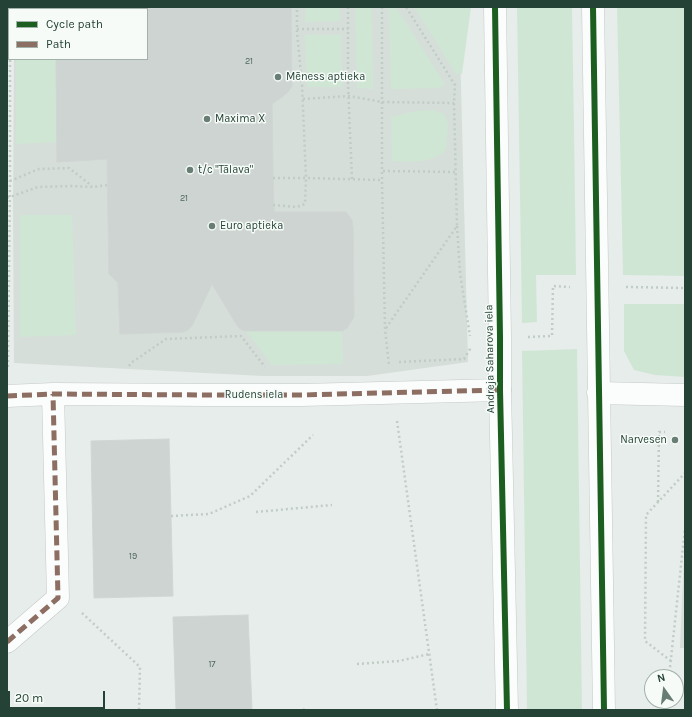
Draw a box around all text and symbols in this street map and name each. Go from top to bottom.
legend [8,8,148,60]
text: Cycle path [46,17,103,31]
text: Path [46,37,71,51]
house number: 21 [245,56,253,66]
place label: Mēness aptieka [286,70,365,84]
marker: Mēness aptieka [273,72,283,82]
place label: Maxima X [215,112,265,126]
marker: Maxima X [202,114,212,124]
place label: t/c "Tālava" [198,163,253,177]
marker: t/c "Tālava" [185,165,195,175]
house number: 21 [180,193,188,203]
place label: Euro aptieka [220,219,283,233]
marker: Euro aptieka [207,221,217,231]
street label: Andreja Saharova iela [482,304,498,414]
street label: Rudens iela [225,388,283,402]
place label: Narvesen [620,433,667,447]
marker: Narvesen [670,435,680,445]
house number: 19 [129,551,137,561]
house number: 17 [208,659,216,669]
north arrow [644,669,684,709]
text: N [656,671,667,685]
scale bar [10,683,107,709]
text: 20 m [15,691,43,705]

